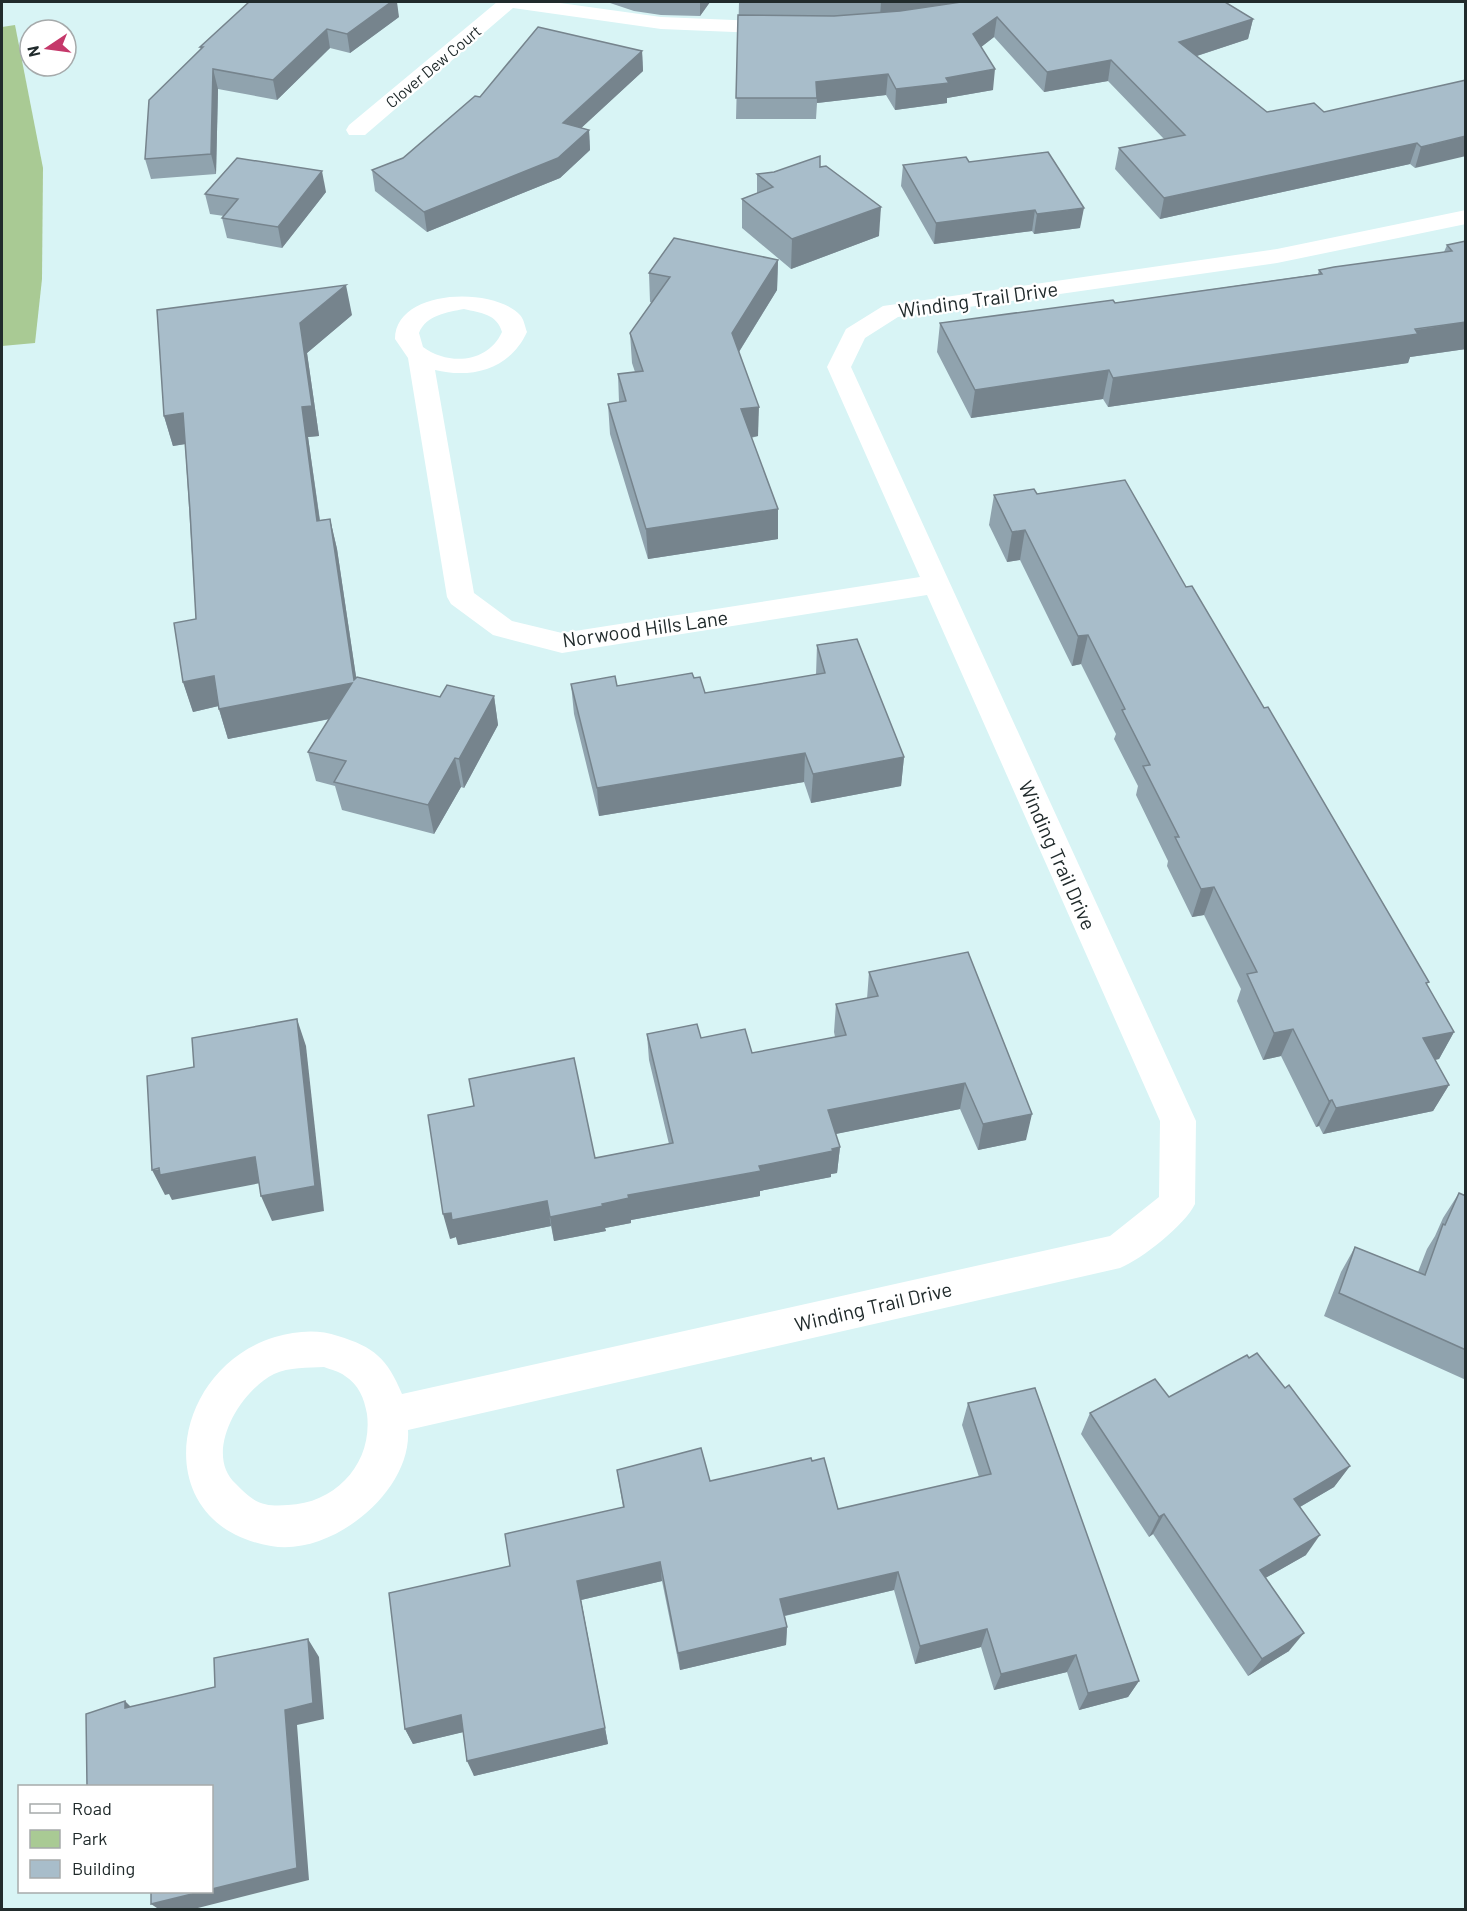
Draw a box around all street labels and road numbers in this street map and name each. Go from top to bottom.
street label: Clover Dew Court [382,21,484,111]
street label: Winding Trail Drive [897,276,1059,322]
street label: Norwood Hills Lane [561,604,729,652]
street label: Winding Trail Drive [1014,777,1102,933]
street label: Winding Trail Drive [792,1276,954,1336]

